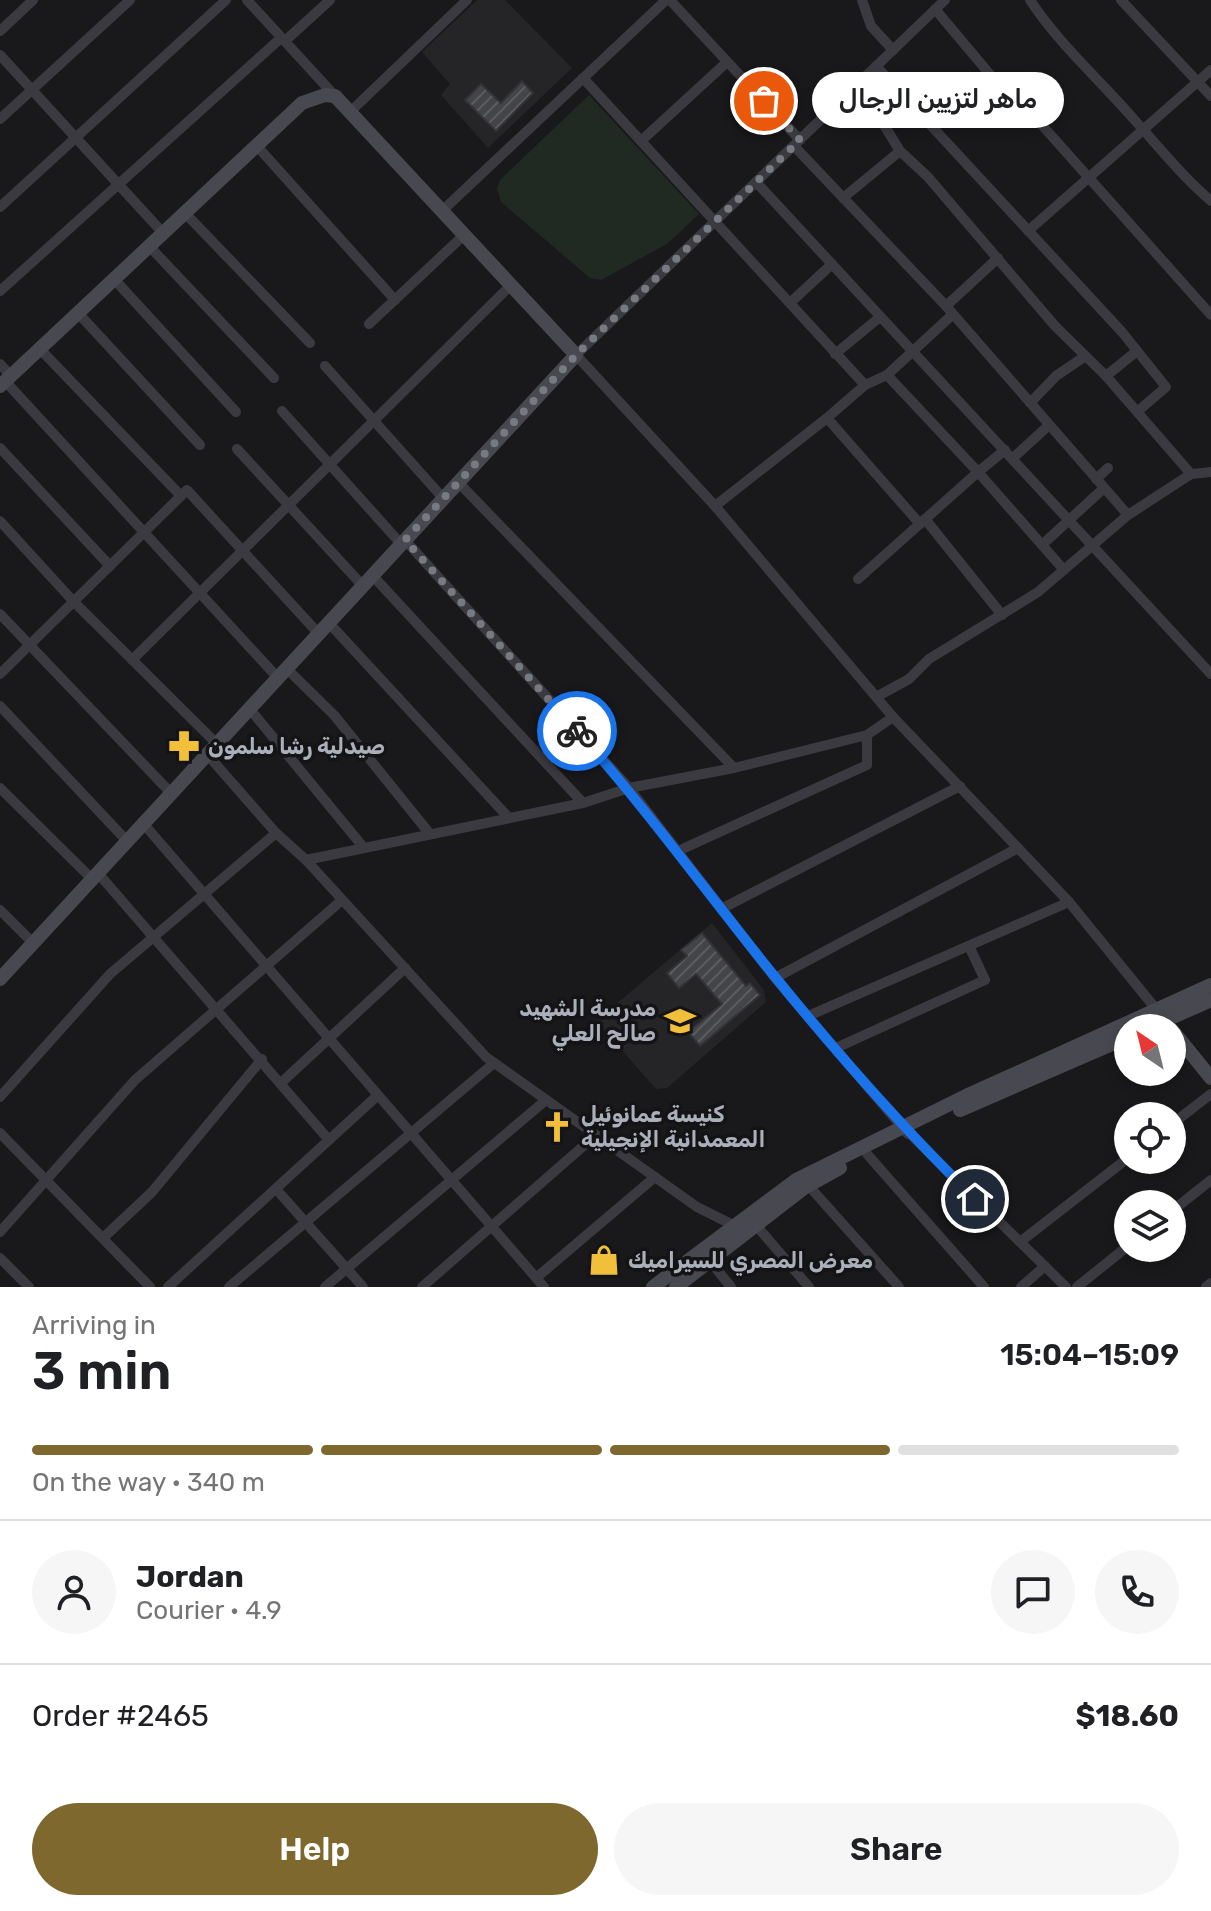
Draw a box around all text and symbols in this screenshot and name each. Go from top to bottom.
pin [730,67,798,135]
callout: ماهر لتزيين الرجال [812,73,1064,129]
icon: bag [742,79,786,123]
text: ماهر لتزيين الرجال [839,84,1037,115]
courier [537,691,617,771]
icon: bike [555,709,599,753]
pharmacy icon: صيدلية رشا سلمون [167,729,201,763]
place label: صيدلية رشا سلمون [208,733,385,760]
place label: مدرسة الشهيد صالح العلي [519,995,656,1051]
school or university icon: مدرسة الشهيد صالح العلي [663,1004,697,1038]
north arrow [1114,1014,1186,1086]
map controls [1114,1014,1186,1262]
place label: كنيسة عمانوئيل المعمدانية الإنجيلية [581,1101,765,1153]
button: locate [1114,1102,1186,1174]
church icon: كنيسة عمانوئيل المعمدانية الإنجيلية [540,1110,574,1144]
pin [941,1165,1009,1233]
icon: home [953,1177,997,1221]
button: layers [1114,1190,1186,1262]
shop icon: معرض المصري للسيراميك [587,1243,621,1277]
place label: معرض المصري للسيراميك [628,1247,873,1276]
text: Arriving in [32,1310,156,1341]
text: 15:04–15:09 [1000,1337,1179,1373]
text: 3 min [32,1340,171,1402]
text: On the way · 340 m [32,1467,265,1498]
button: person [32,1550,116,1634]
button: chat [991,1550,1075,1634]
button: phone [1095,1550,1179,1634]
text: Jordan [136,1559,244,1595]
text: Courier · 4.9 [136,1595,282,1626]
text: Order #2465 [32,1698,209,1734]
text: $18.60 [1076,1698,1179,1734]
button: Help [32,1803,598,1895]
button: Share [614,1803,1179,1895]

